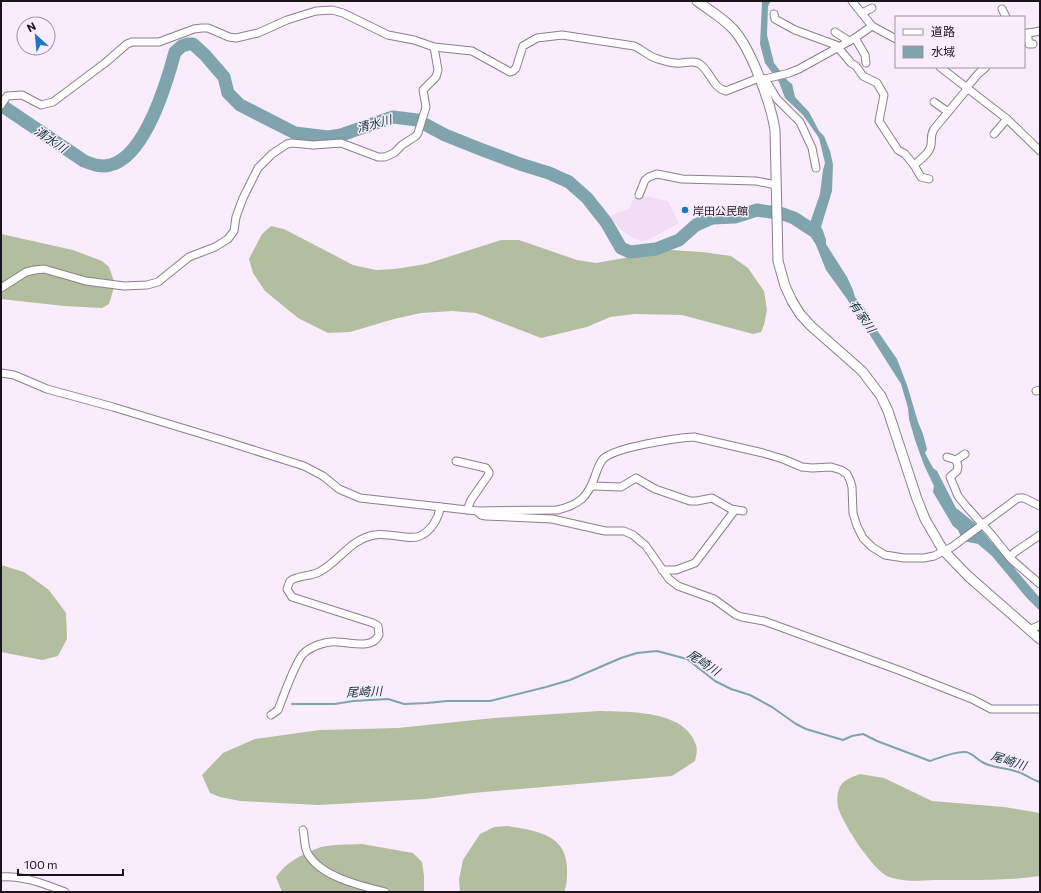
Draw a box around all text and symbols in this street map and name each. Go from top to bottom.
north arrow [16,16,56,56]
legend [895,16,1025,68]
text: N [25,19,38,34]
text: 道路 [931,24,955,38]
text: 水域 [931,44,955,58]
water label: 清水川 [355,111,395,134]
water label: 清水川 [32,123,71,156]
place label: 岸田公民館 [693,204,748,217]
marker: 岸田公民館 [680,205,690,215]
water label: 有家川 [847,297,880,336]
water label: 尾崎川 [685,646,725,679]
water label: 尾崎川 [346,683,384,699]
water label: 尾崎川 [990,748,1030,773]
scale bar [18,851,123,877]
text: 100 m [24,857,58,871]

